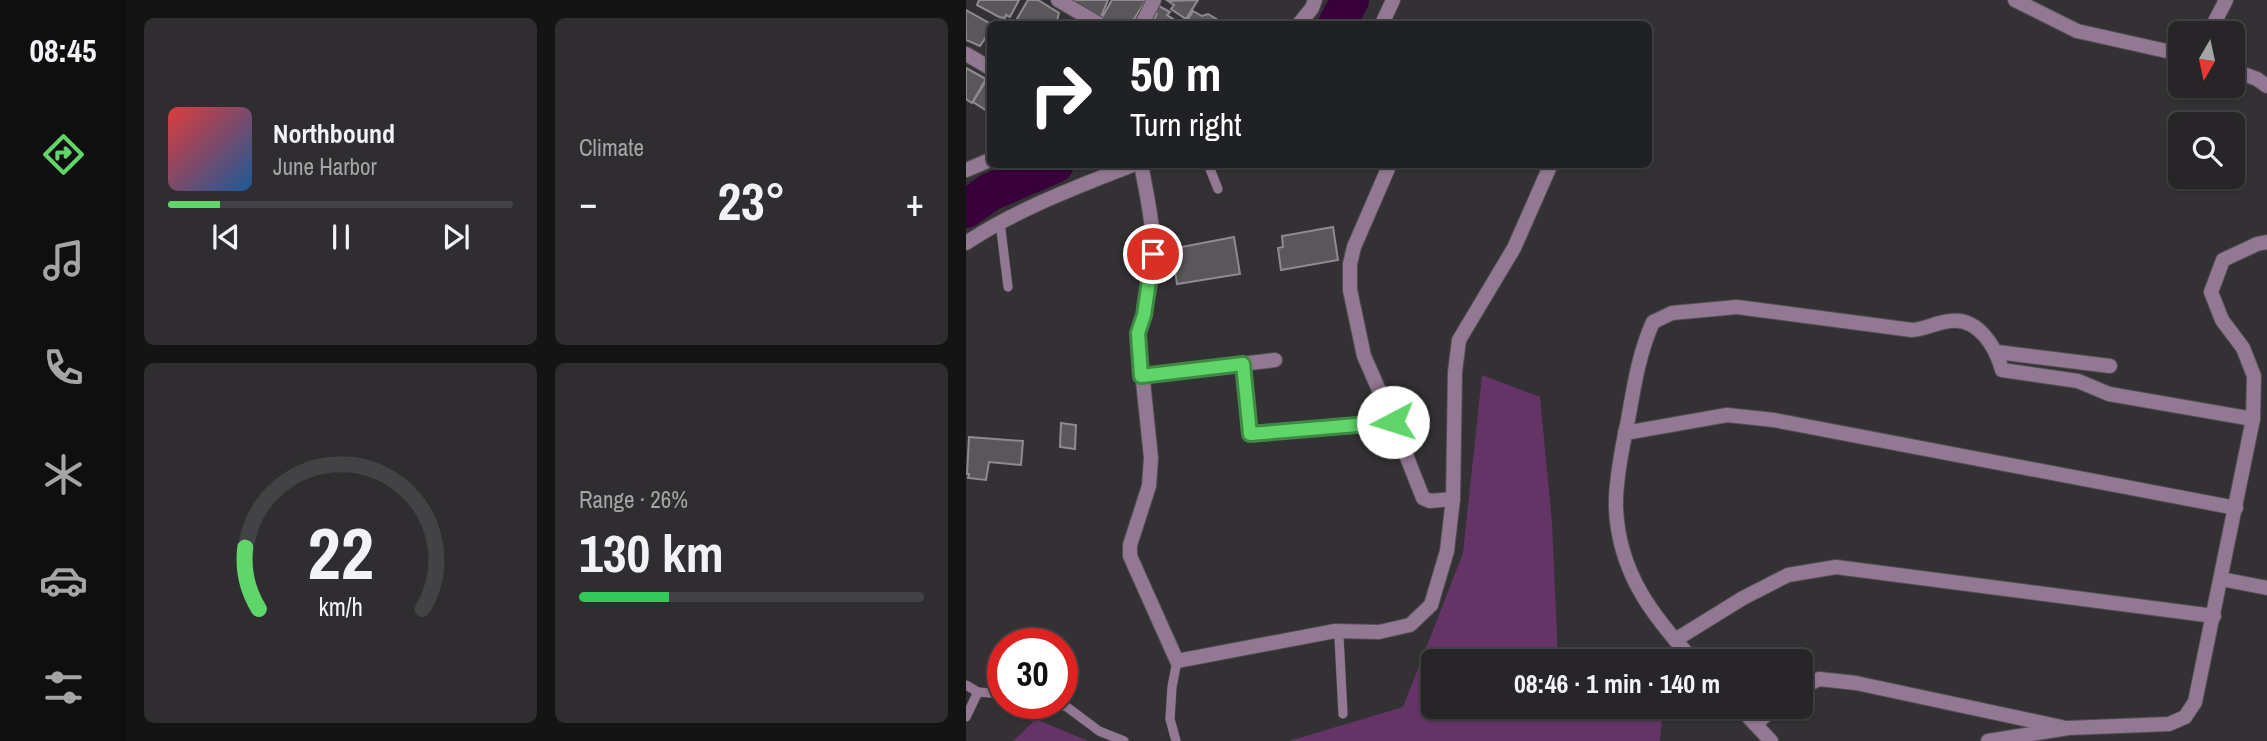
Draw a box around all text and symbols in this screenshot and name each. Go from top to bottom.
north arrow [2168,21,2245,98]
map controls [2168,21,2245,189]
text: 08:45 [29,29,97,72]
text: 50 m [1130,40,1222,106]
icon: right [1015,49,1106,140]
text: Turn right [1130,103,1242,146]
button: search [2168,112,2245,189]
text: Northbound [273,116,395,151]
icon: directions [39,130,88,179]
text: Climate [579,132,644,163]
text: June Harbor [273,151,377,182]
text: 23° [717,166,786,236]
text: − [579,177,597,228]
text: + [906,177,924,228]
icon: previous [207,218,245,256]
icon: pause [322,218,360,256]
icon: next [437,218,475,256]
pin [1123,224,1183,284]
icon: arrive [1134,235,1172,273]
icon: music [39,236,88,285]
icon: phone [39,343,88,392]
position arrow [1356,385,1430,459]
icon: climate [39,450,88,499]
text: Range · 26% [579,484,688,515]
text: 22 [307,504,374,602]
text: 130 km [579,518,724,588]
icon: car [39,556,88,605]
text: km/h [318,590,363,624]
speed limit sign: 30 [987,628,1078,719]
icon: filters [39,663,88,712]
text: 08:46 · 1 min · 140 m [1514,666,1720,701]

